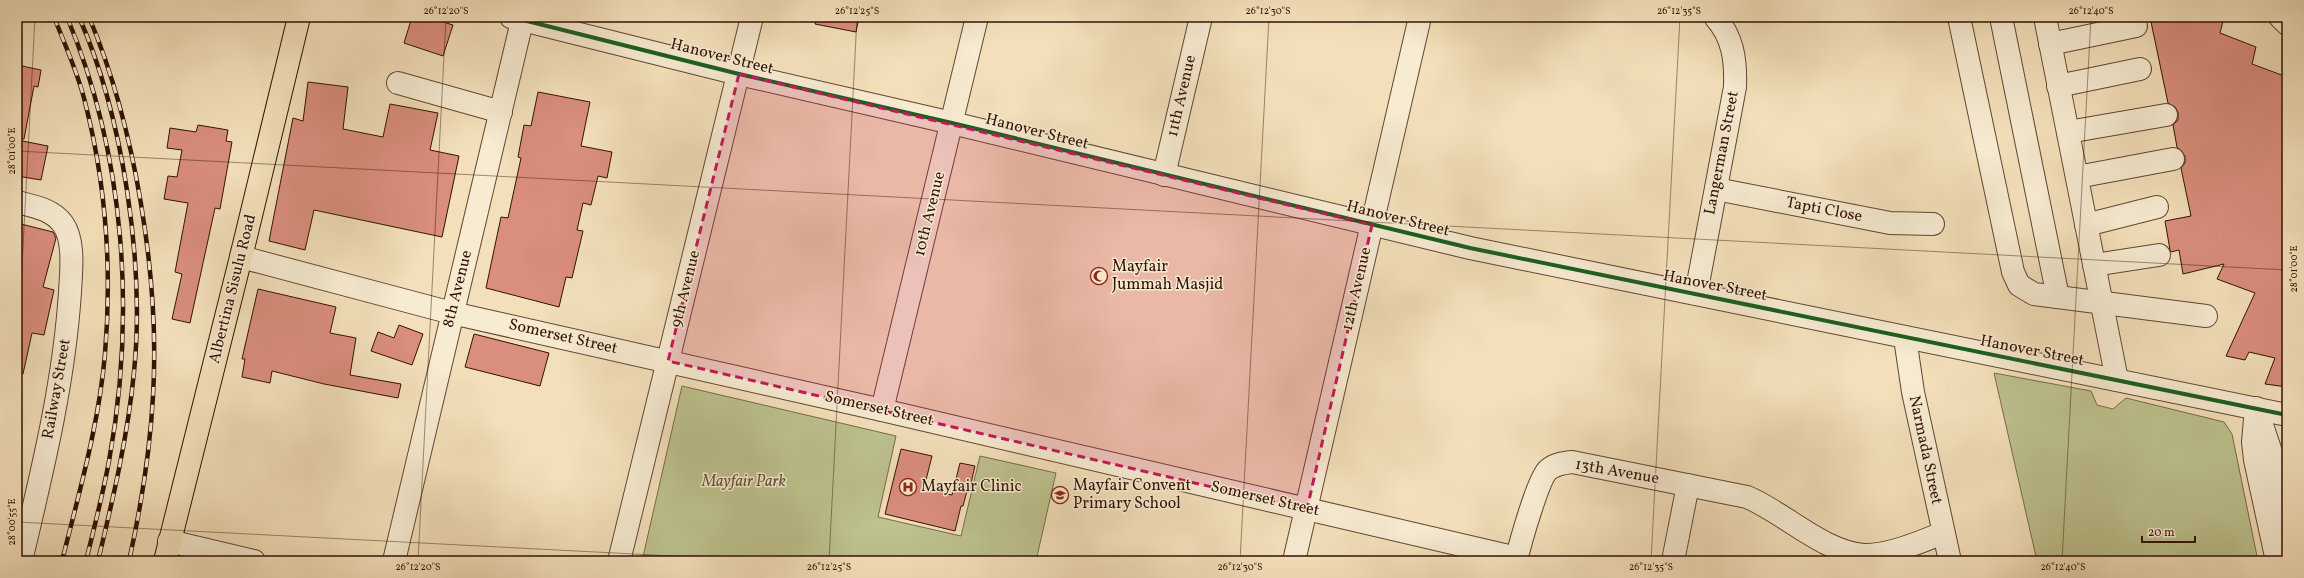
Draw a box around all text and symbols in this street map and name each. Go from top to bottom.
text: 26°12'20"S [423,4,469,18]
text: 26°12'25"S [835,4,879,18]
text: 26°12'30"S [1246,4,1291,18]
text: 26°12'35"S [1657,4,1701,18]
text: 26°12'40"S [2068,4,2114,18]
street label: Hanover Street [668,34,776,81]
street label: 11th Avenue [1162,53,1202,139]
street label: Langerman Street [1699,89,1745,217]
street label: Hanover Street [983,109,1091,156]
text: 28°01'00"E [5,127,19,175]
street label: 10th Avenue [909,169,951,259]
street label: Tapti Close [1784,192,1864,228]
street label: Hanover Street [1344,196,1452,243]
street label: Albertina Sisulu Road [204,212,262,366]
street label: 12th Avenue [1337,245,1377,333]
text: 28°01'00"E [2287,245,2301,293]
street label: 8th Avenue [438,248,478,330]
street label: 9th Avenue [666,248,706,330]
place label: Mayfair Jummah Masjid [1112,256,1223,296]
street label: Hanover Street [1661,265,1769,307]
mosque icon: Mayfair Jummah Masjid [1089,266,1109,286]
street label: Somerset Street [506,314,620,360]
street label: Hanover Street [1978,330,2086,372]
street label: Railway Street [37,337,77,441]
street label: Somerset Street [822,386,936,432]
street label: Narmada Street [1903,394,1947,507]
street label: 13th Avenue [1573,454,1661,490]
park label: Mayfair Park [701,471,786,493]
place label: Mayfair Convent Primary School [1073,475,1191,515]
place label: Mayfair Clinic [921,476,1022,498]
street label: Somerset Street [1208,476,1322,522]
hospital icon: Mayfair Clinic [898,477,918,497]
school or university icon: Mayfair Convent Primary School [1050,485,1070,505]
text: 28°00'55"E [5,498,19,546]
scale bar [2142,518,2195,544]
text: 20 m [2148,525,2175,541]
text: 26°12'20"S [395,560,441,574]
text: 26°12'25"S [807,560,851,574]
text: 26°12'30"S [1218,560,1263,574]
text: 26°12'35"S [1629,560,1673,574]
text: 26°12'40"S [2040,560,2086,574]

